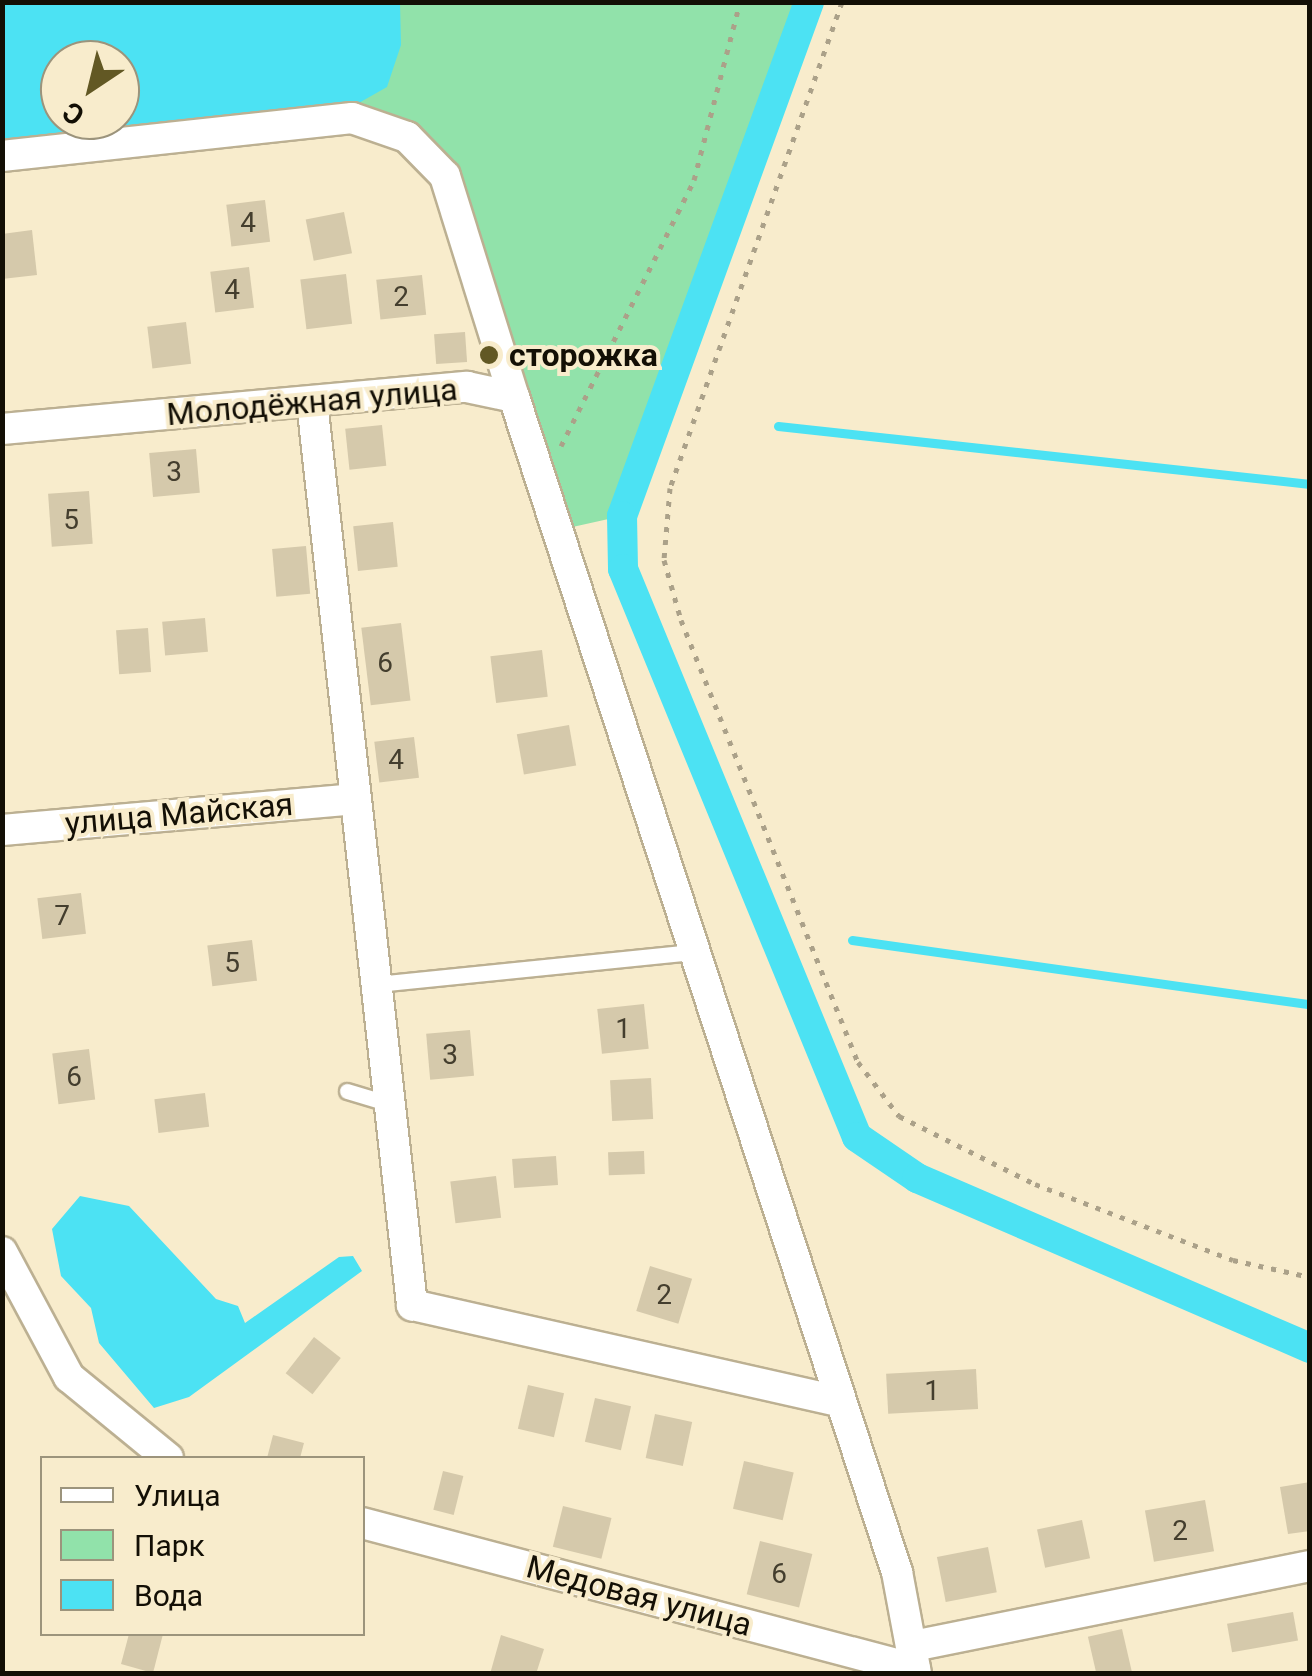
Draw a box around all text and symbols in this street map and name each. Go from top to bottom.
north arrow [40,40,140,140]
text: С [57,95,91,132]
house number: 4 [240,206,256,240]
house number: 4 [224,273,240,307]
house number: 2 [393,280,409,314]
place label: сторожка [509,336,658,374]
marker: сторожка [478,344,500,366]
street label: Молодёжная улица [165,370,459,434]
house number: 3 [166,455,182,489]
house number: 5 [63,503,79,537]
house number: 6 [377,646,393,680]
house number: 4 [388,743,404,777]
street label: улица Майская [63,785,295,843]
house number: 7 [54,899,70,933]
house number: 5 [224,946,240,980]
house number: 1 [615,1012,631,1046]
house number: 3 [442,1038,458,1072]
house number: 6 [66,1060,82,1094]
house number: 2 [656,1278,672,1312]
house number: 1 [924,1374,940,1408]
legend [40,1456,365,1636]
text: Улица [134,1478,221,1513]
house number: 2 [1172,1514,1188,1548]
text: Парк [134,1528,205,1563]
street label: Медовая улица [522,1547,756,1645]
house number: 6 [771,1557,787,1591]
text: Вода [134,1578,203,1613]

